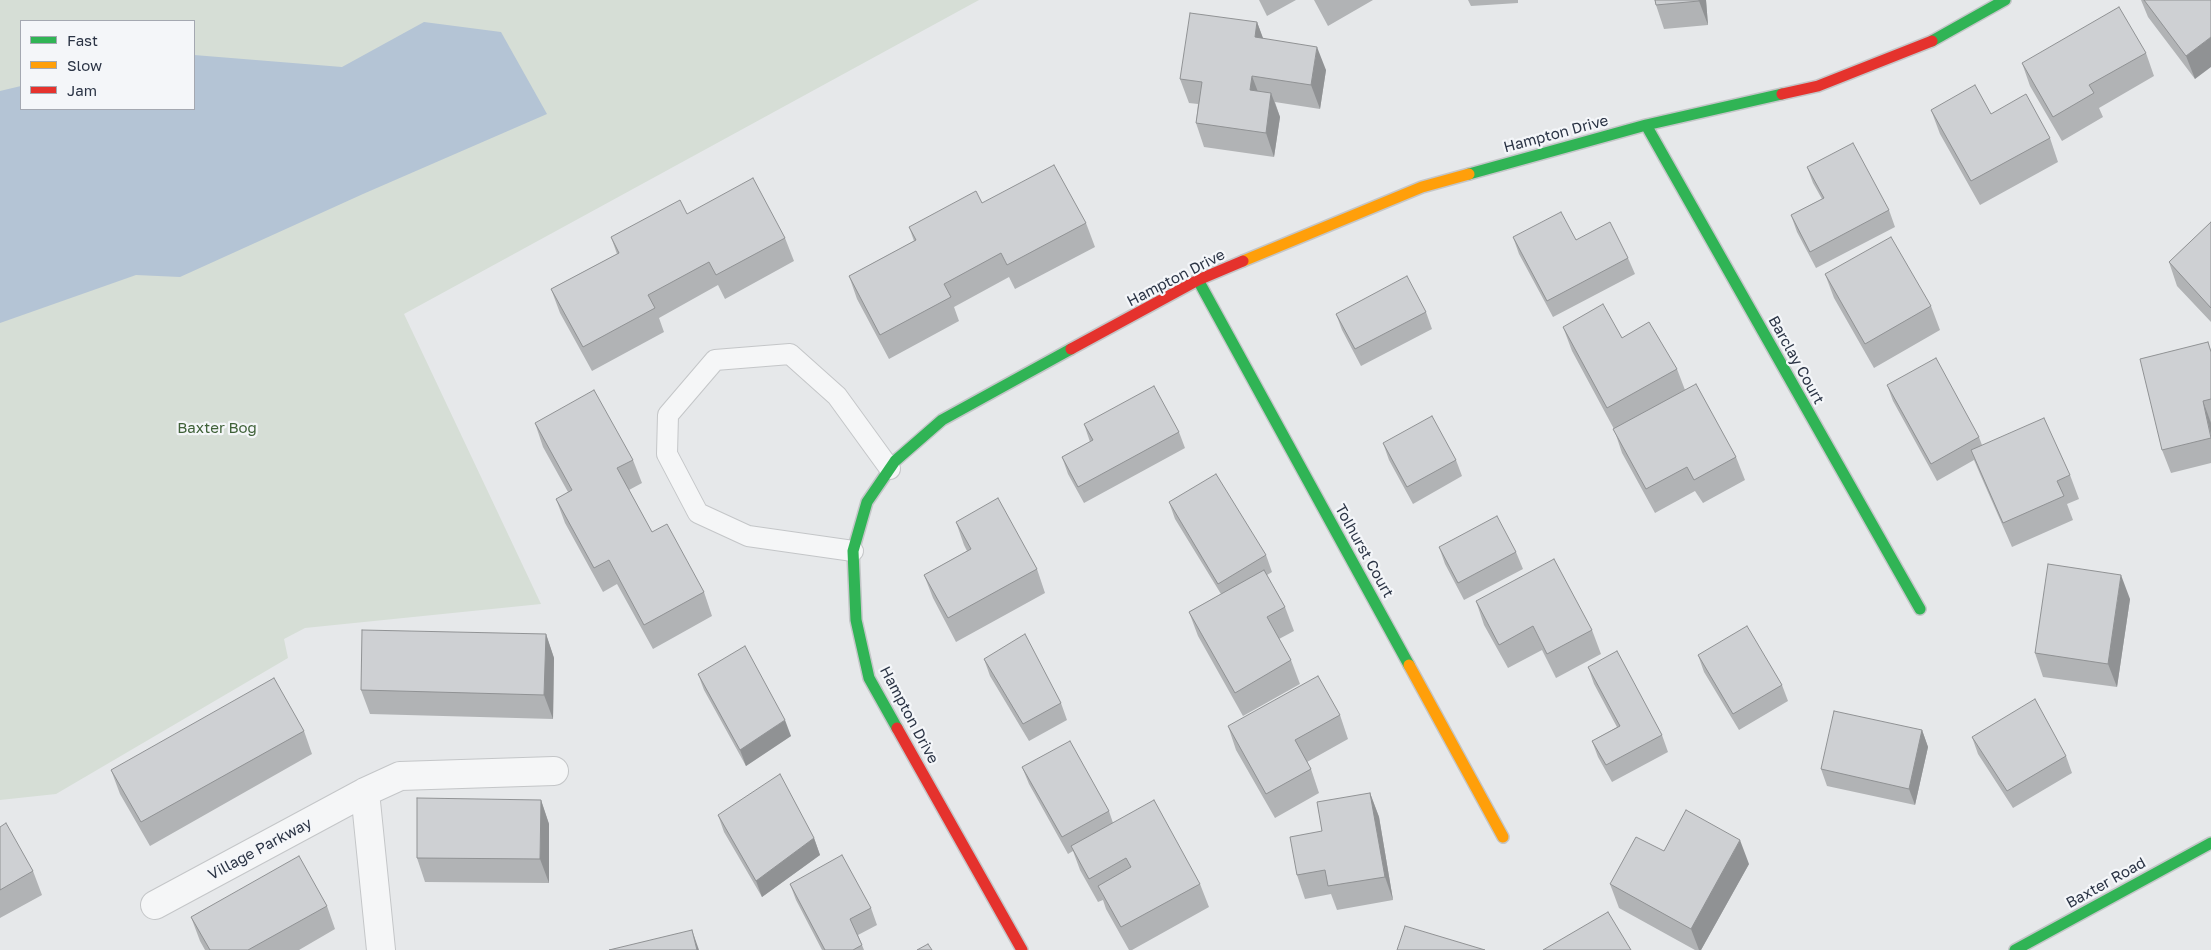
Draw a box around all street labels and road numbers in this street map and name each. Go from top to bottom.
street label: Hampton Drive [1502,111,1610,157]
street label: Hampton Drive [1124,246,1228,310]
street label: Barclay Court [1764,313,1828,407]
street label: Tolhurst Court [1331,501,1397,601]
street label: Hampton Drive [876,663,942,767]
street label: Village Parkway [205,814,315,884]
street label: Baxter Road [2063,854,2149,912]

